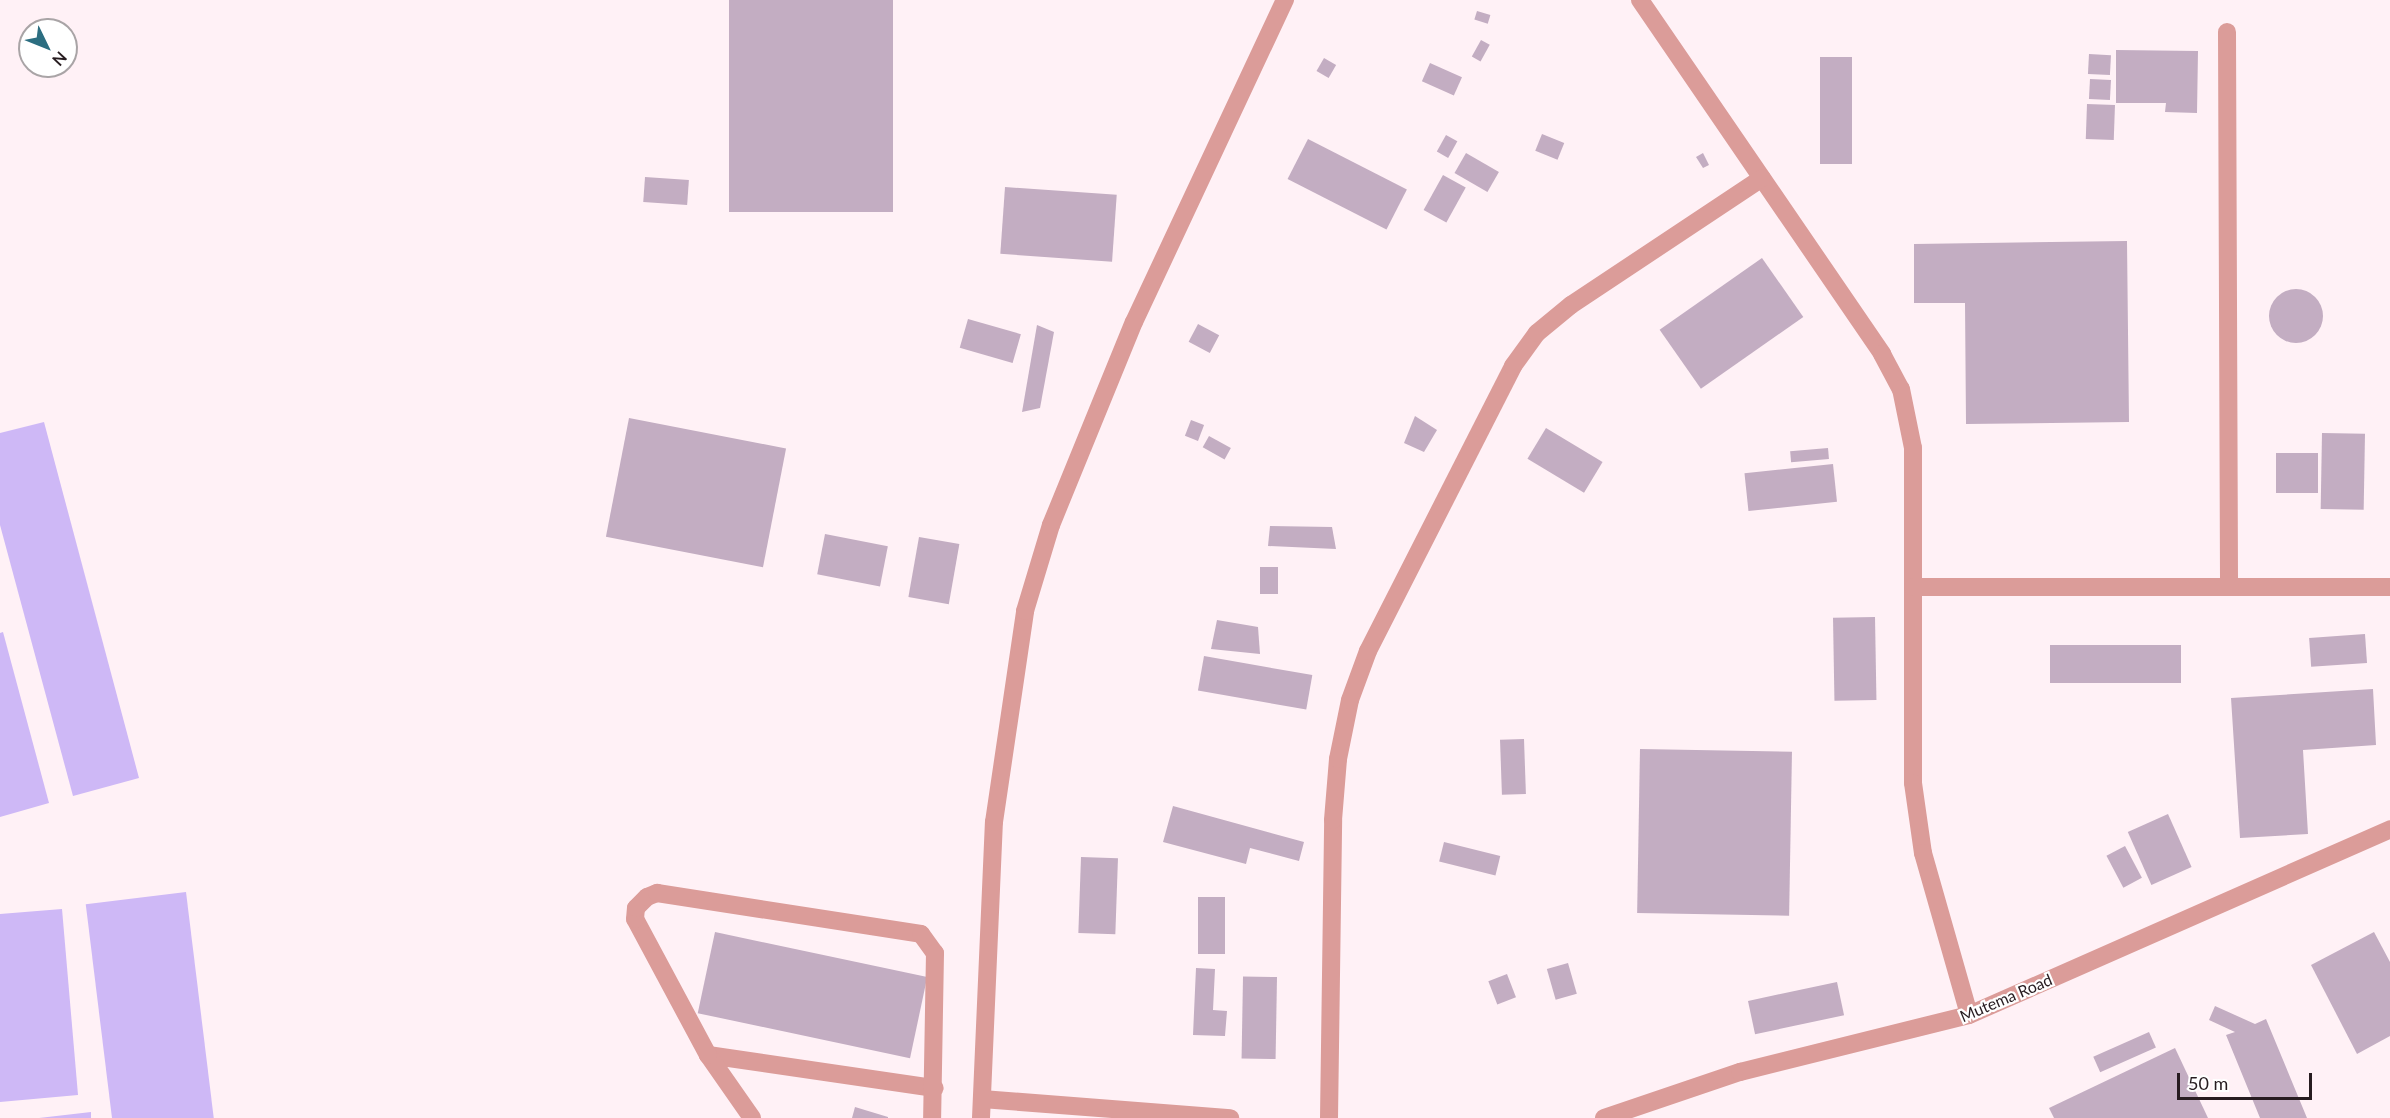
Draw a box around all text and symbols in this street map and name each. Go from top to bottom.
north arrow [18,18,78,78]
text: N [49,48,71,70]
street label: Mutema Road [1957,970,2055,1026]
scale bar [2180,1061,2315,1099]
text: 50 m [2188,1072,2228,1094]

